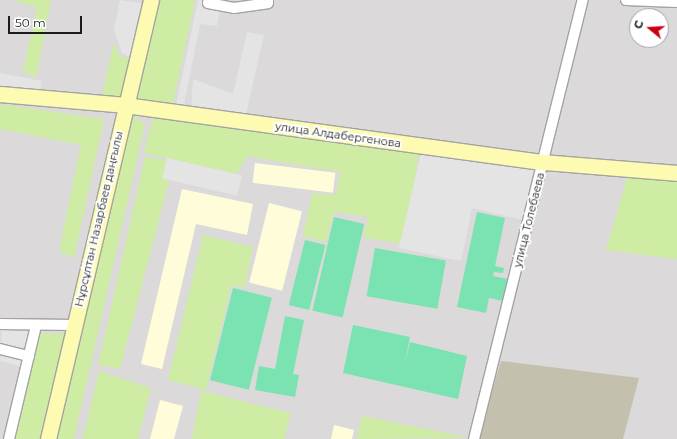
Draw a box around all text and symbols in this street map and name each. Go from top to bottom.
scale bar [10,8,84,34]
north arrow [629,8,669,48]
text: 50 m [15,15,46,30]
text: С [631,19,646,31]
street label: улица Алдабергенова [274,120,402,150]
street label: Нұрсұлтан Назарбаев даңғылы [72,130,126,308]
street label: улица Толебаева [511,171,547,269]

